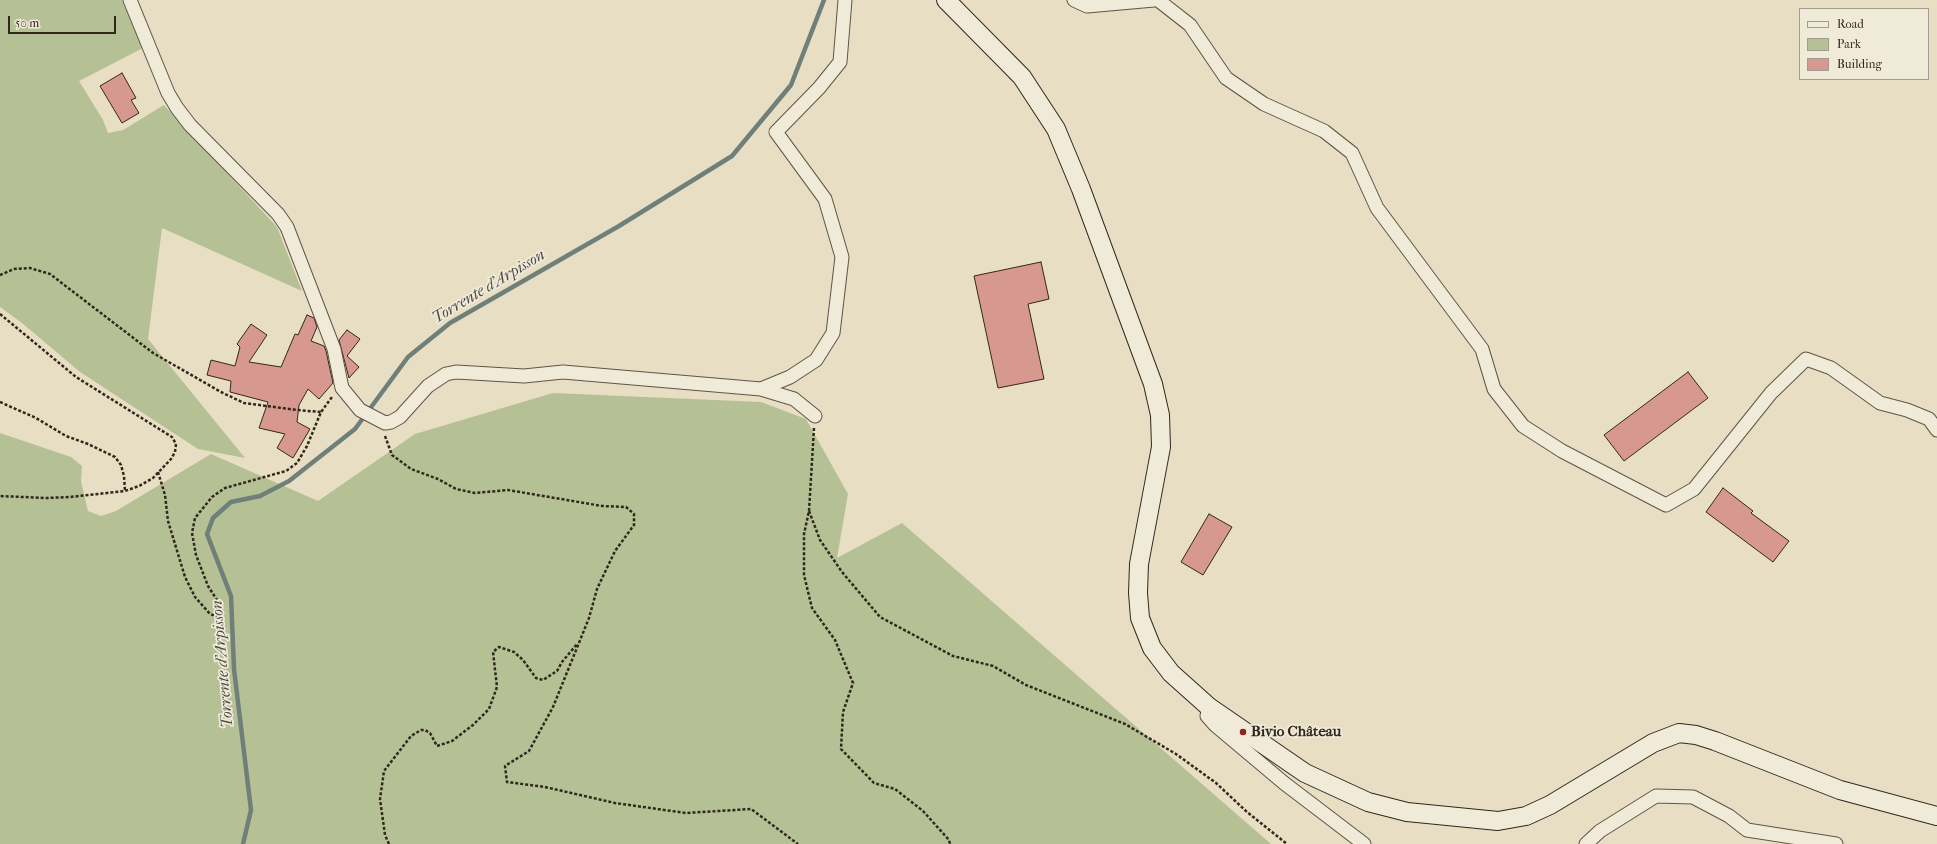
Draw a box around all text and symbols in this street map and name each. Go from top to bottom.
scale bar [10,8,118,34]
legend [1799,8,1929,80]
text: 50 m [15,16,39,30]
text: Road [1837,17,1864,31]
text: Park [1837,37,1861,51]
text: Building [1837,57,1882,71]
water label: Torrente d'Arpisson [429,246,549,328]
water label: Torrente d'Arpisson [208,599,238,729]
place label: Bivio Château [1251,723,1341,741]
marker: Bivio Château [1238,727,1248,737]

